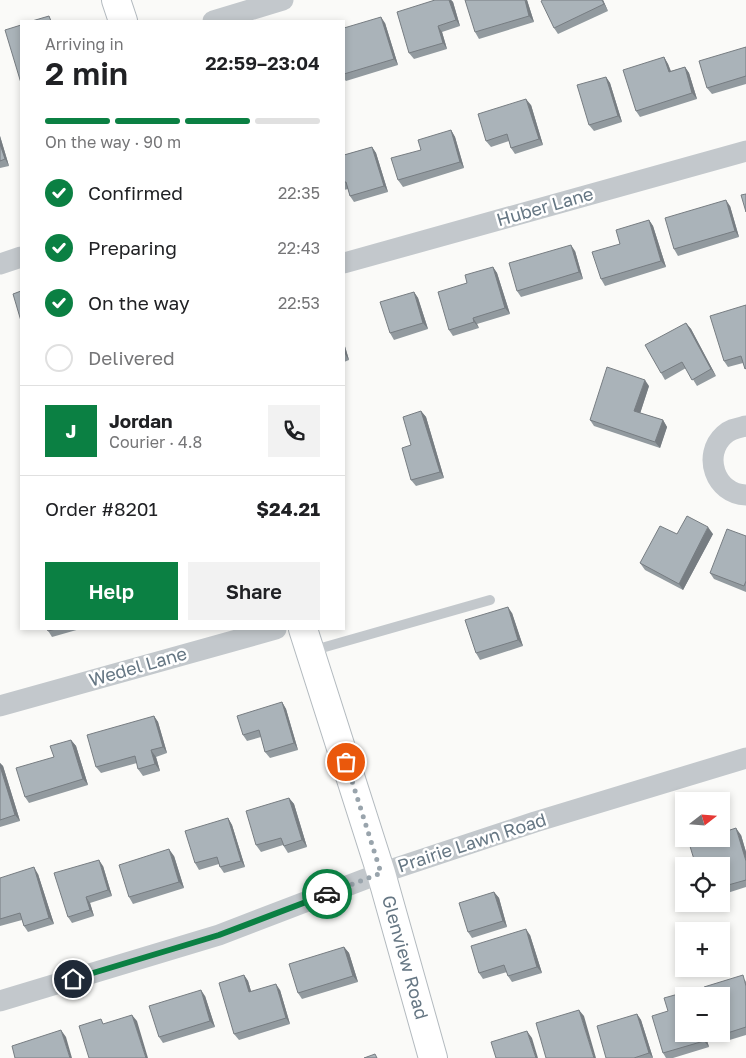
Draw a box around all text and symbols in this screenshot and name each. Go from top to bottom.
text: Arriving in [45,34,124,54]
text: 22:59–23:04 [205,51,320,74]
text: 2 min [45,54,128,92]
text: On the way · 90 m [45,132,181,152]
icon: check [45,179,73,207]
text: Confirmed [88,181,183,204]
street label: Huber Lane [494,182,596,230]
text: 22:35 [278,183,320,203]
icon: check [45,234,73,262]
text: Preparing [88,236,177,259]
text: 22:43 [278,238,320,258]
icon: check [45,289,73,317]
text: On the way [88,291,190,314]
text: 22:53 [278,293,320,313]
text: Delivered [88,346,175,369]
button: phone [268,405,320,457]
text: Jordan [109,409,173,432]
text: J [66,419,76,442]
text: Courier · 4.8 [109,432,202,452]
text: Order #8201 [45,497,158,520]
text: $24.21 [256,497,320,520]
button: Help [45,562,178,620]
button: Share [188,562,320,620]
street label: Wedel Lane [86,642,189,691]
pin [325,741,367,783]
icon: bag [332,748,360,776]
north arrow [675,792,730,848]
map controls [675,792,730,1042]
street label: Prairie Lawn Road [395,808,549,876]
button: locate [675,857,730,912]
courier [302,869,352,919]
icon: car [313,880,341,908]
street label: Glenview Road [378,893,434,1022]
button: + [675,922,730,977]
pin [52,958,94,1000]
icon: home [59,965,87,993]
button: − [675,987,730,1042]

